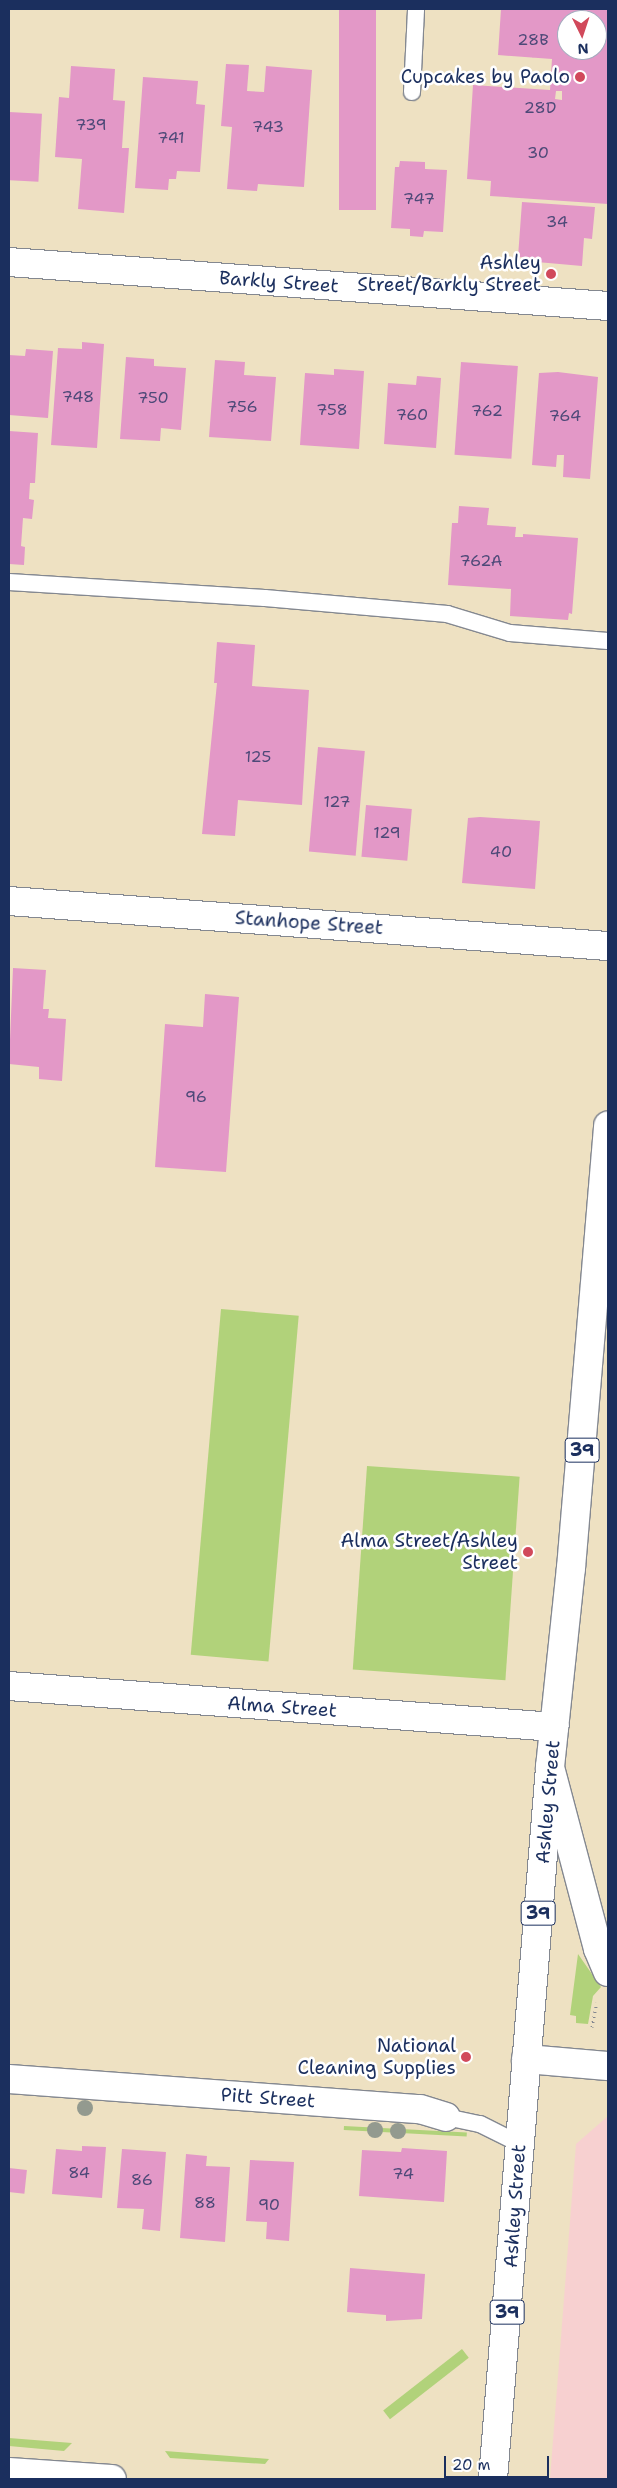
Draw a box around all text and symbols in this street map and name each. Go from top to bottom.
north arrow [557,10,607,60]
house number: 28B [517,30,549,50]
text: N [577,40,589,58]
place label: Cupcakes by Paolo [401,66,570,88]
marker: Cupcakes by Paolo [574,71,586,83]
house number: 28D [524,98,556,118]
house number: 739 [75,115,107,135]
house number: 743 [252,117,284,137]
house number: 741 [157,128,185,148]
house number: 30 [527,143,549,163]
house number: 747 [403,189,435,209]
house number: 34 [546,212,568,232]
place label: Ashley Street/Barkly Street [357,252,541,296]
street label: Barkly Street [218,266,340,298]
marker: Ashley Street/Barkly Street [545,268,557,280]
house number: 748 [62,387,94,407]
house number: 750 [137,388,169,408]
house number: 756 [226,397,258,417]
house number: 758 [316,400,348,420]
house number: 762 [471,401,503,421]
house number: 760 [396,405,428,425]
house number: 764 [549,406,581,426]
house number: 762A [460,551,502,571]
house number: 125 [245,747,271,767]
house number: 127 [323,792,351,812]
house number: 129 [373,823,401,843]
house number: 40 [490,842,512,862]
street label: Stanhope Street [234,906,384,940]
house number: 96 [185,1087,207,1107]
road number: 39 [564,1434,600,1466]
place label: Alma Street/Ashley Street [340,1530,518,1574]
marker: Alma Street/Ashley Street [522,1546,534,1558]
street label: Alma Street [226,1692,338,1722]
street label: Ashley Street [531,1739,565,1865]
road number: 39 [520,1898,556,1929]
place label: National Cleaning Supplies [297,2035,456,2079]
marker: National Cleaning Supplies [460,2051,472,2063]
street label: Pitt Street [220,2083,316,2113]
street label: Ashley Street [499,2143,531,2269]
house number: 84 [68,2163,90,2183]
house number: 74 [392,2164,414,2184]
house number: 86 [131,2170,153,2190]
house number: 88 [194,2193,216,2213]
house number: 90 [258,2195,280,2215]
road number: 39 [490,2296,524,2328]
scale bar [447,2446,552,2478]
text: 20 m [452,2455,491,2475]

